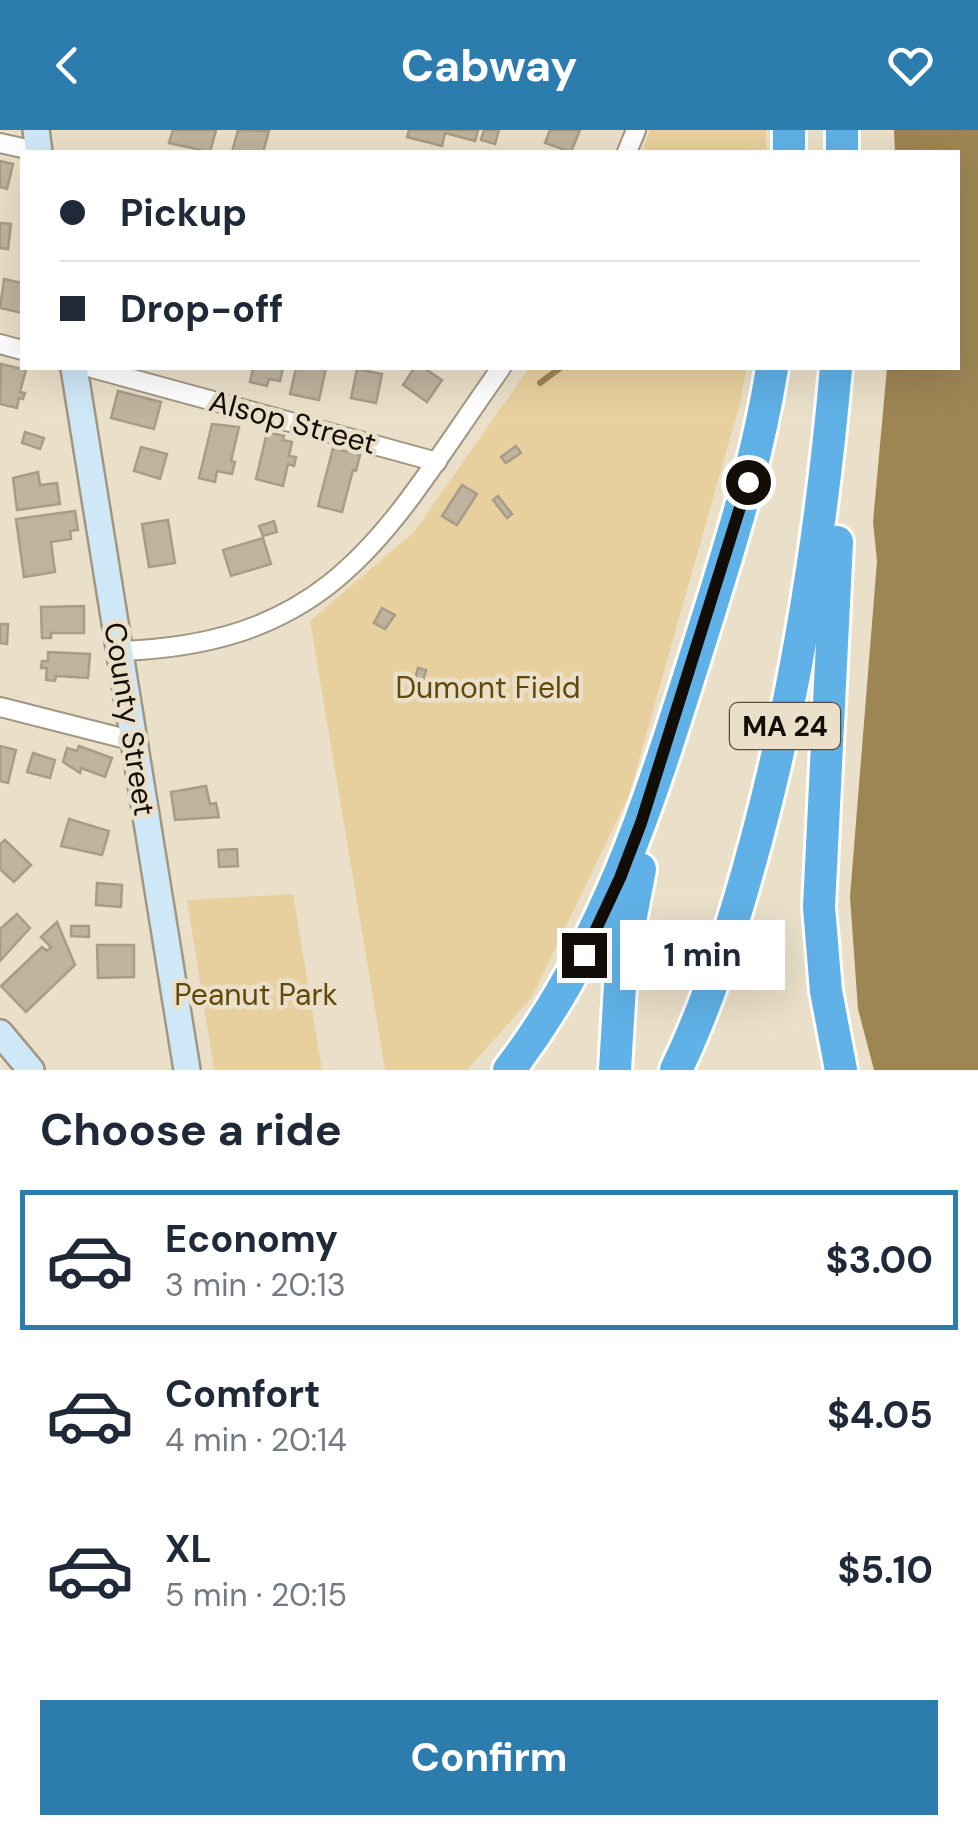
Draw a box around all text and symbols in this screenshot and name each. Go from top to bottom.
text: Cabway [401,36,577,95]
icon: back [40,38,95,93]
icon: heart [883,38,938,93]
text: Pickup [120,188,247,238]
text: Drop-off [120,284,283,334]
street label: Alsop Street [205,381,381,463]
route start [726,460,771,505]
street label: County Street [95,620,165,818]
park label: Dumont Field [395,668,581,707]
road number: MA 24 [730,703,840,749]
callout: 1 min [619,920,784,990]
route end [562,933,607,978]
text: 1 min [664,934,741,976]
park label: Peanut Park [174,975,338,1014]
text: Choose a ride [40,1100,342,1159]
text: Economy [165,1214,338,1264]
icon: car [45,1215,135,1305]
text: $3.00 [826,1235,933,1285]
text: 3 min · 20:13 [165,1264,346,1306]
text: Comfort [165,1369,321,1419]
icon: car [45,1370,135,1460]
text: $4.05 [827,1390,933,1440]
text: 4 min · 20:14 [165,1419,347,1461]
text: XL [165,1524,212,1574]
icon: car [45,1525,135,1615]
text: $5.10 [838,1545,933,1595]
text: 5 min · 20:15 [165,1574,347,1616]
button: Confirm [40,1700,938,1815]

